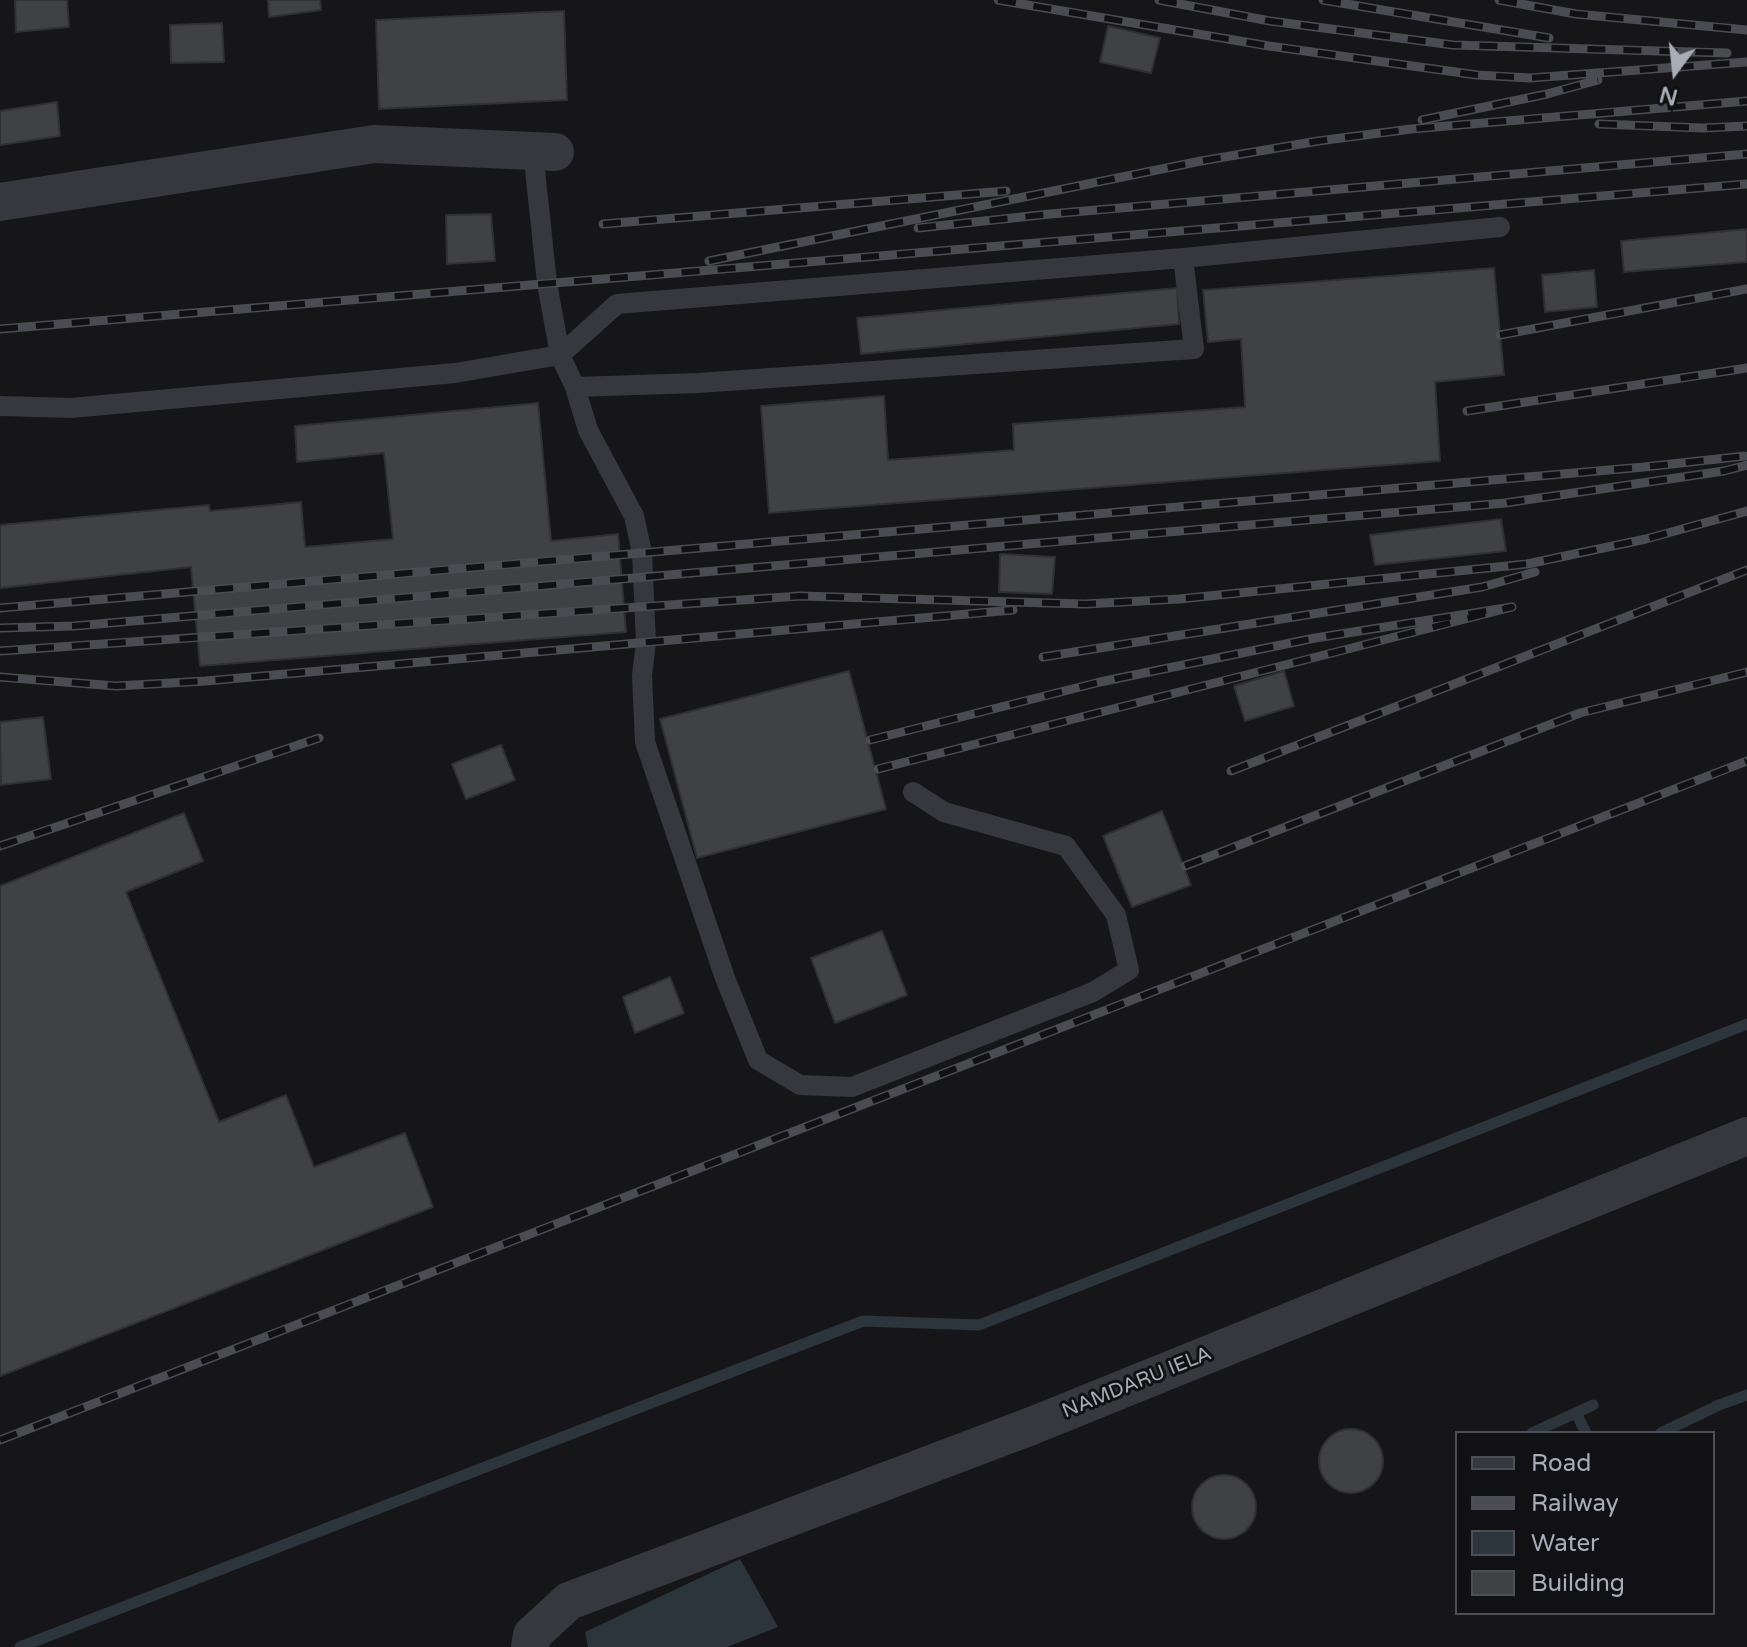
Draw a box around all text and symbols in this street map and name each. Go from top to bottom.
north arrow [1635,32,1715,112]
text: N [1657,80,1681,110]
street label: NAMDARU IELA [1059,1342,1215,1424]
legend [1455,1431,1715,1615]
text: Road [1531,1449,1591,1478]
text: Railway [1531,1489,1619,1518]
text: Water [1531,1529,1599,1558]
text: Building [1531,1569,1625,1598]

